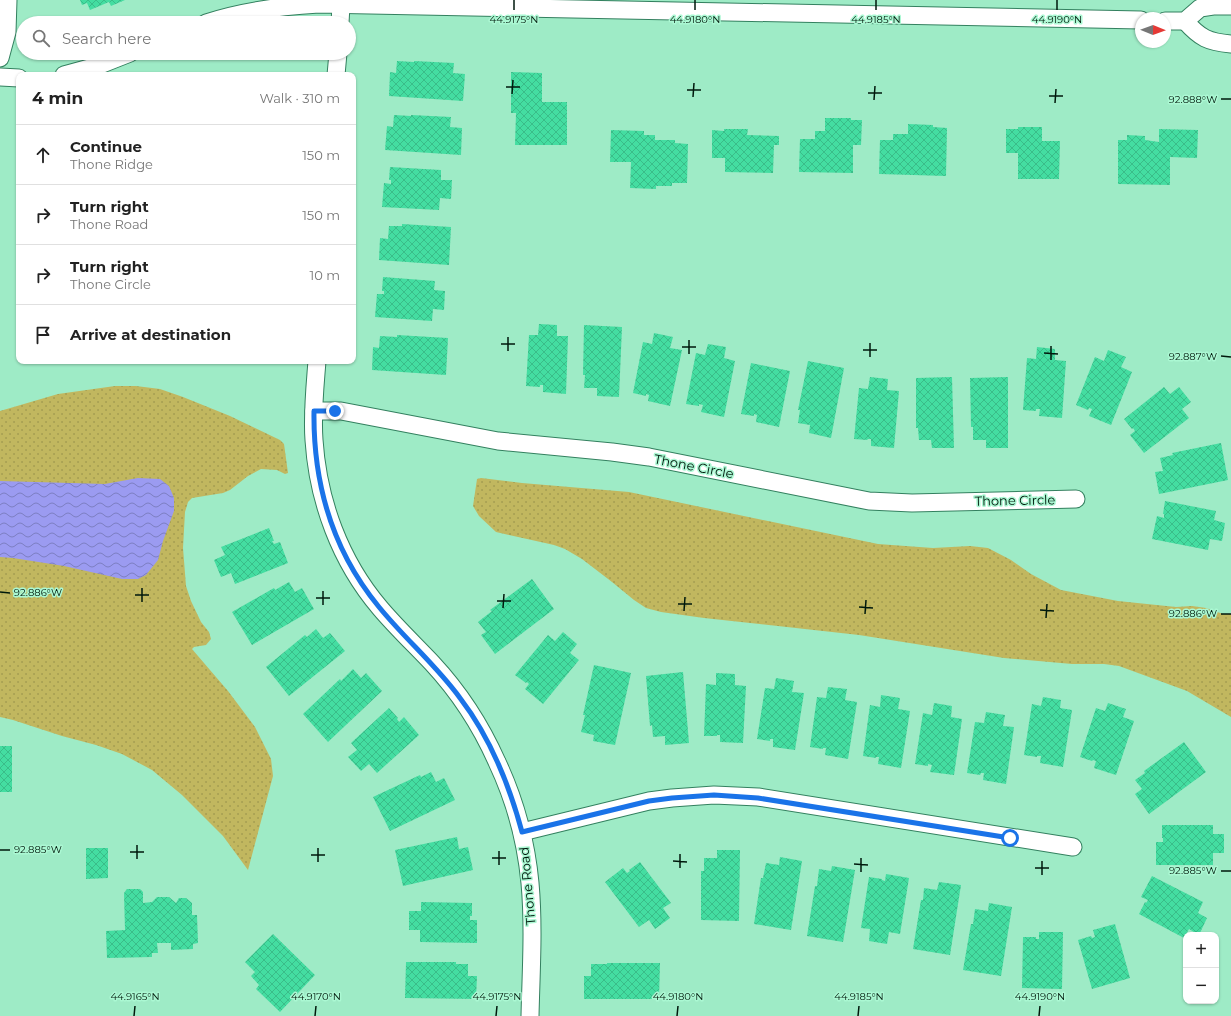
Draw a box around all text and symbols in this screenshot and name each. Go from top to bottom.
north arrow [1135,12,1171,48]
text: 44.9175°N [490,13,538,26]
text: 44.9180°N [670,13,720,26]
text: 44.9185°N [851,13,901,26]
text: 44.9190°N [1032,13,1082,26]
search box [16,16,356,60]
icon: search [30,27,52,49]
text: Search here [62,29,151,48]
text: 4 min [32,88,83,108]
text: Walk · 310 m [259,90,340,106]
text: 92.888°W [1169,93,1217,106]
text: Continue [70,137,142,156]
icon: ahead [32,144,54,166]
text: 150 m [302,147,340,163]
text: Thone Ridge [70,156,153,172]
text: Turn right [70,197,149,216]
icon: right [32,204,54,226]
text: 150 m [302,207,340,223]
text: Thone Road [70,216,148,232]
text: Turn right [70,257,149,276]
icon: right [32,264,54,286]
text: 10 m [310,267,340,283]
text: Thone Circle [70,276,151,292]
icon: arrive [32,324,54,346]
text: Arrive at destination [70,325,231,344]
text: 92.887°W [1169,350,1217,363]
route end [326,402,344,420]
street label: Thone Circle [653,450,735,482]
street label: Thone Circle [974,491,1056,509]
text: 92.886°W [14,586,62,599]
text: 92.886°W [1169,607,1217,620]
route start [1001,829,1019,847]
text: 92.885°W [14,843,62,856]
street label: Thone Road [516,846,538,926]
text: 92.885°W [1169,864,1217,877]
map controls [1183,932,1219,1004]
button: + [1183,932,1219,968]
button: − [1183,968,1219,1004]
text: 44.9165°N [110,990,160,1003]
text: 44.9170°N [291,990,341,1003]
text: 44.9175°N [473,990,521,1003]
text: 44.9180°N [653,990,703,1003]
text: 44.9185°N [834,990,884,1003]
text: 44.9190°N [1015,990,1065,1003]

